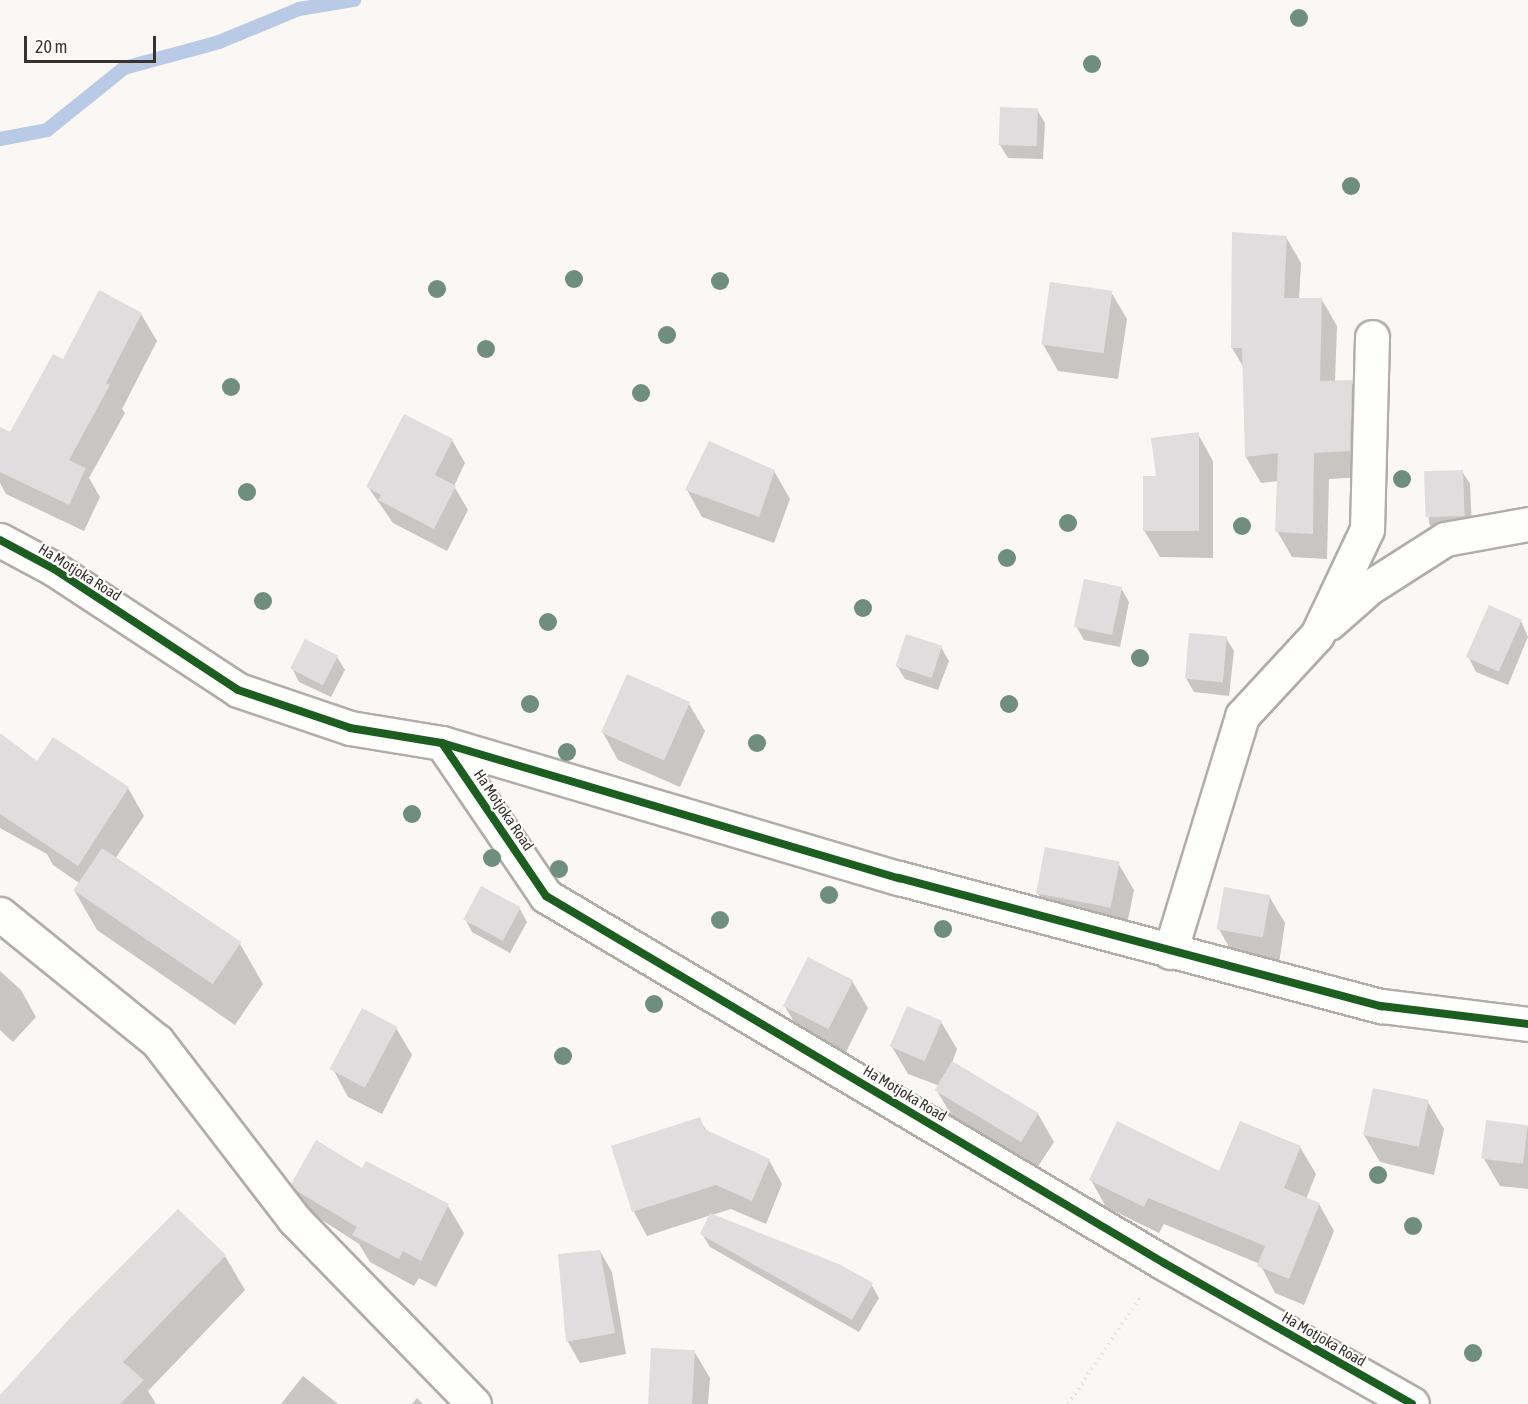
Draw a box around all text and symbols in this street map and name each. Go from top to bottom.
scale bar [27,24,159,62]
text: 20 m [35,36,67,57]
street label: Ha Motjoka Road [35,539,125,605]
street label: Ha Motjoka Road [470,766,538,854]
street label: Ha Motjoka Road [860,1061,950,1125]
street label: Ha Motjoka Road [1279,1308,1369,1370]

